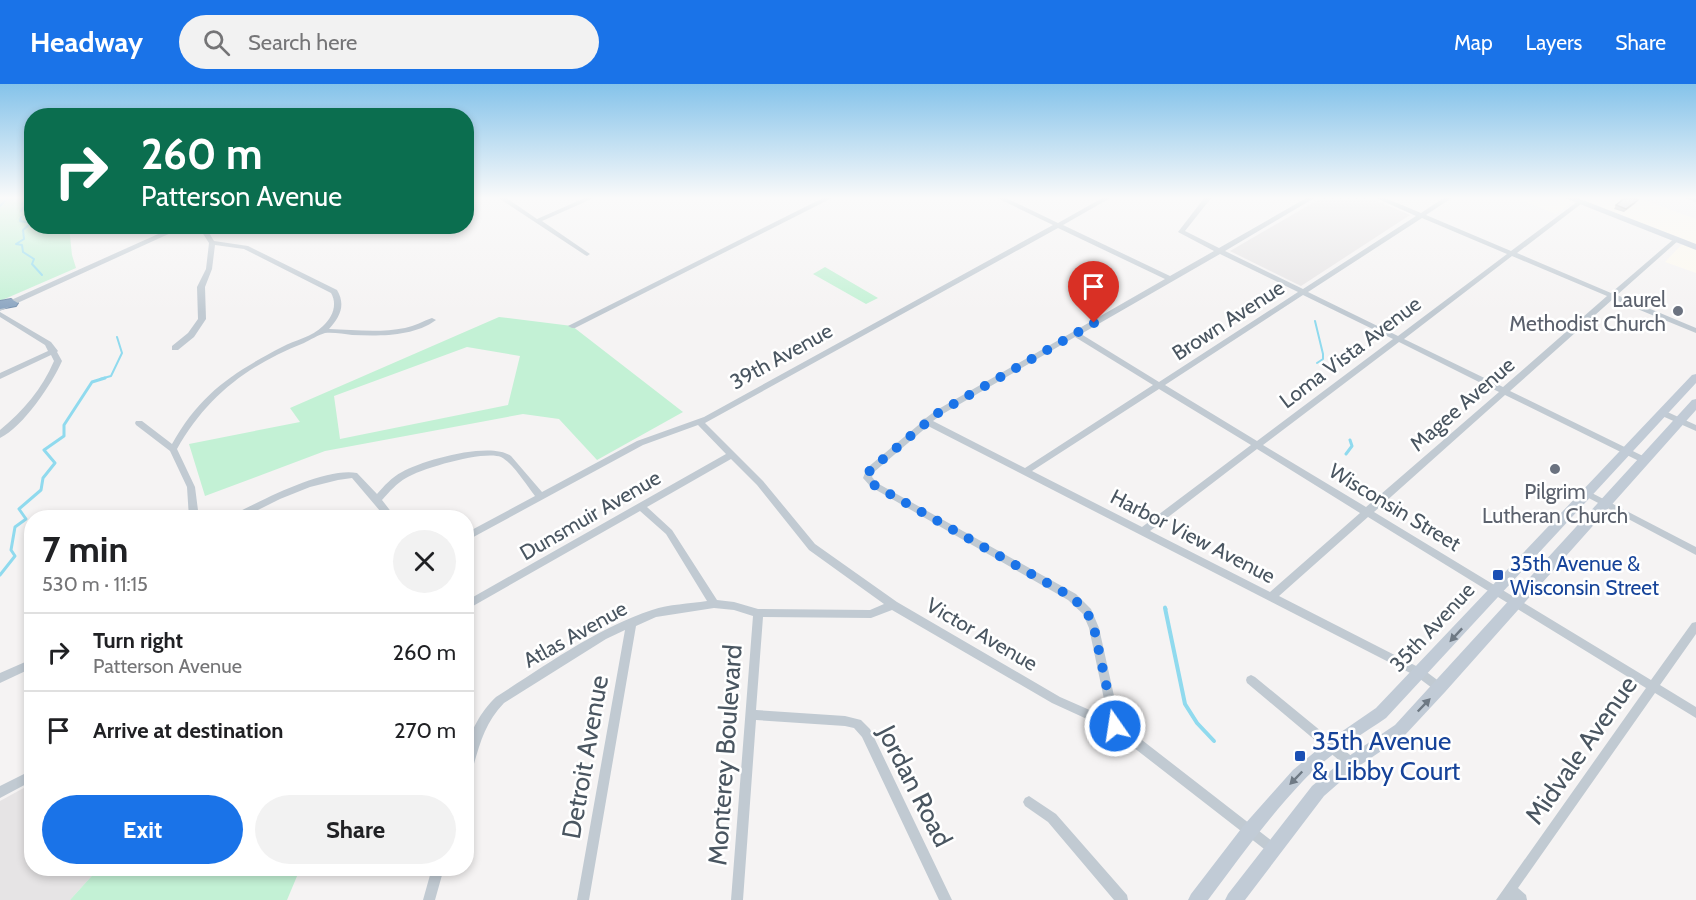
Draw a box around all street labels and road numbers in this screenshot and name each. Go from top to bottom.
street label: Brown Avenue [1167,274,1289,365]
street label: Loma Vista Avenue [1274,291,1426,413]
street label: 39th Avenue [725,318,837,394]
street label: Magee Avenue [1405,352,1520,456]
street label: Wisconsin Street [1325,458,1465,556]
street label: Dunsmuir Avenue [515,464,665,565]
street label: Harbor View Avenue [1107,484,1280,588]
street label: 35th Avenue [1384,577,1480,677]
street label: Victor Avenue [922,592,1042,676]
street label: Atlas Avenue [519,595,631,673]
street label: Monterey Boulevard [701,643,749,867]
street label: Midvale Avenue [1518,670,1644,830]
street label: Detroit Avenue [555,673,615,841]
street label: Jordan Road [870,719,959,852]

